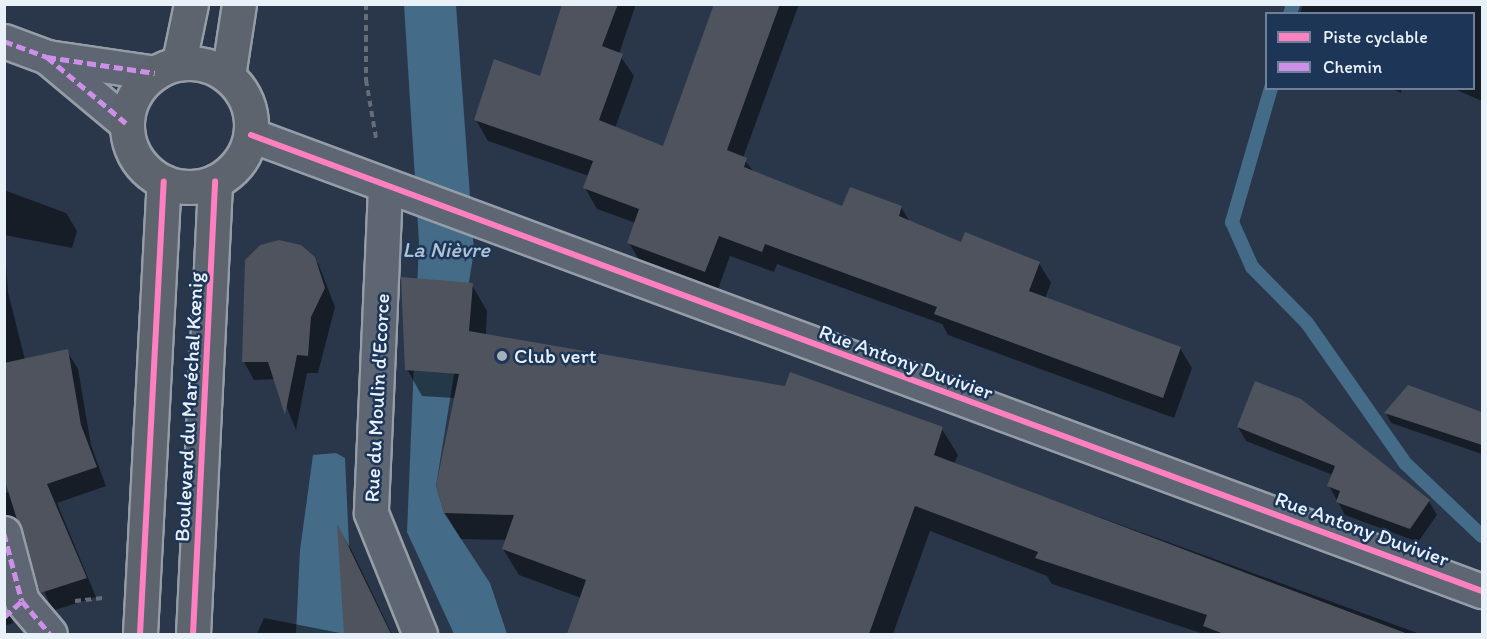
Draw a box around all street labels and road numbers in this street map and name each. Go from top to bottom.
street label: Boulevard du Maréchal Kœnig [169,271,209,543]
street label: Rue du Moulin d'Ecorce [359,293,395,503]
street label: Rue Antony Duvivier [816,319,996,405]
street label: Rue Antony Duvivier [1272,486,1452,572]

